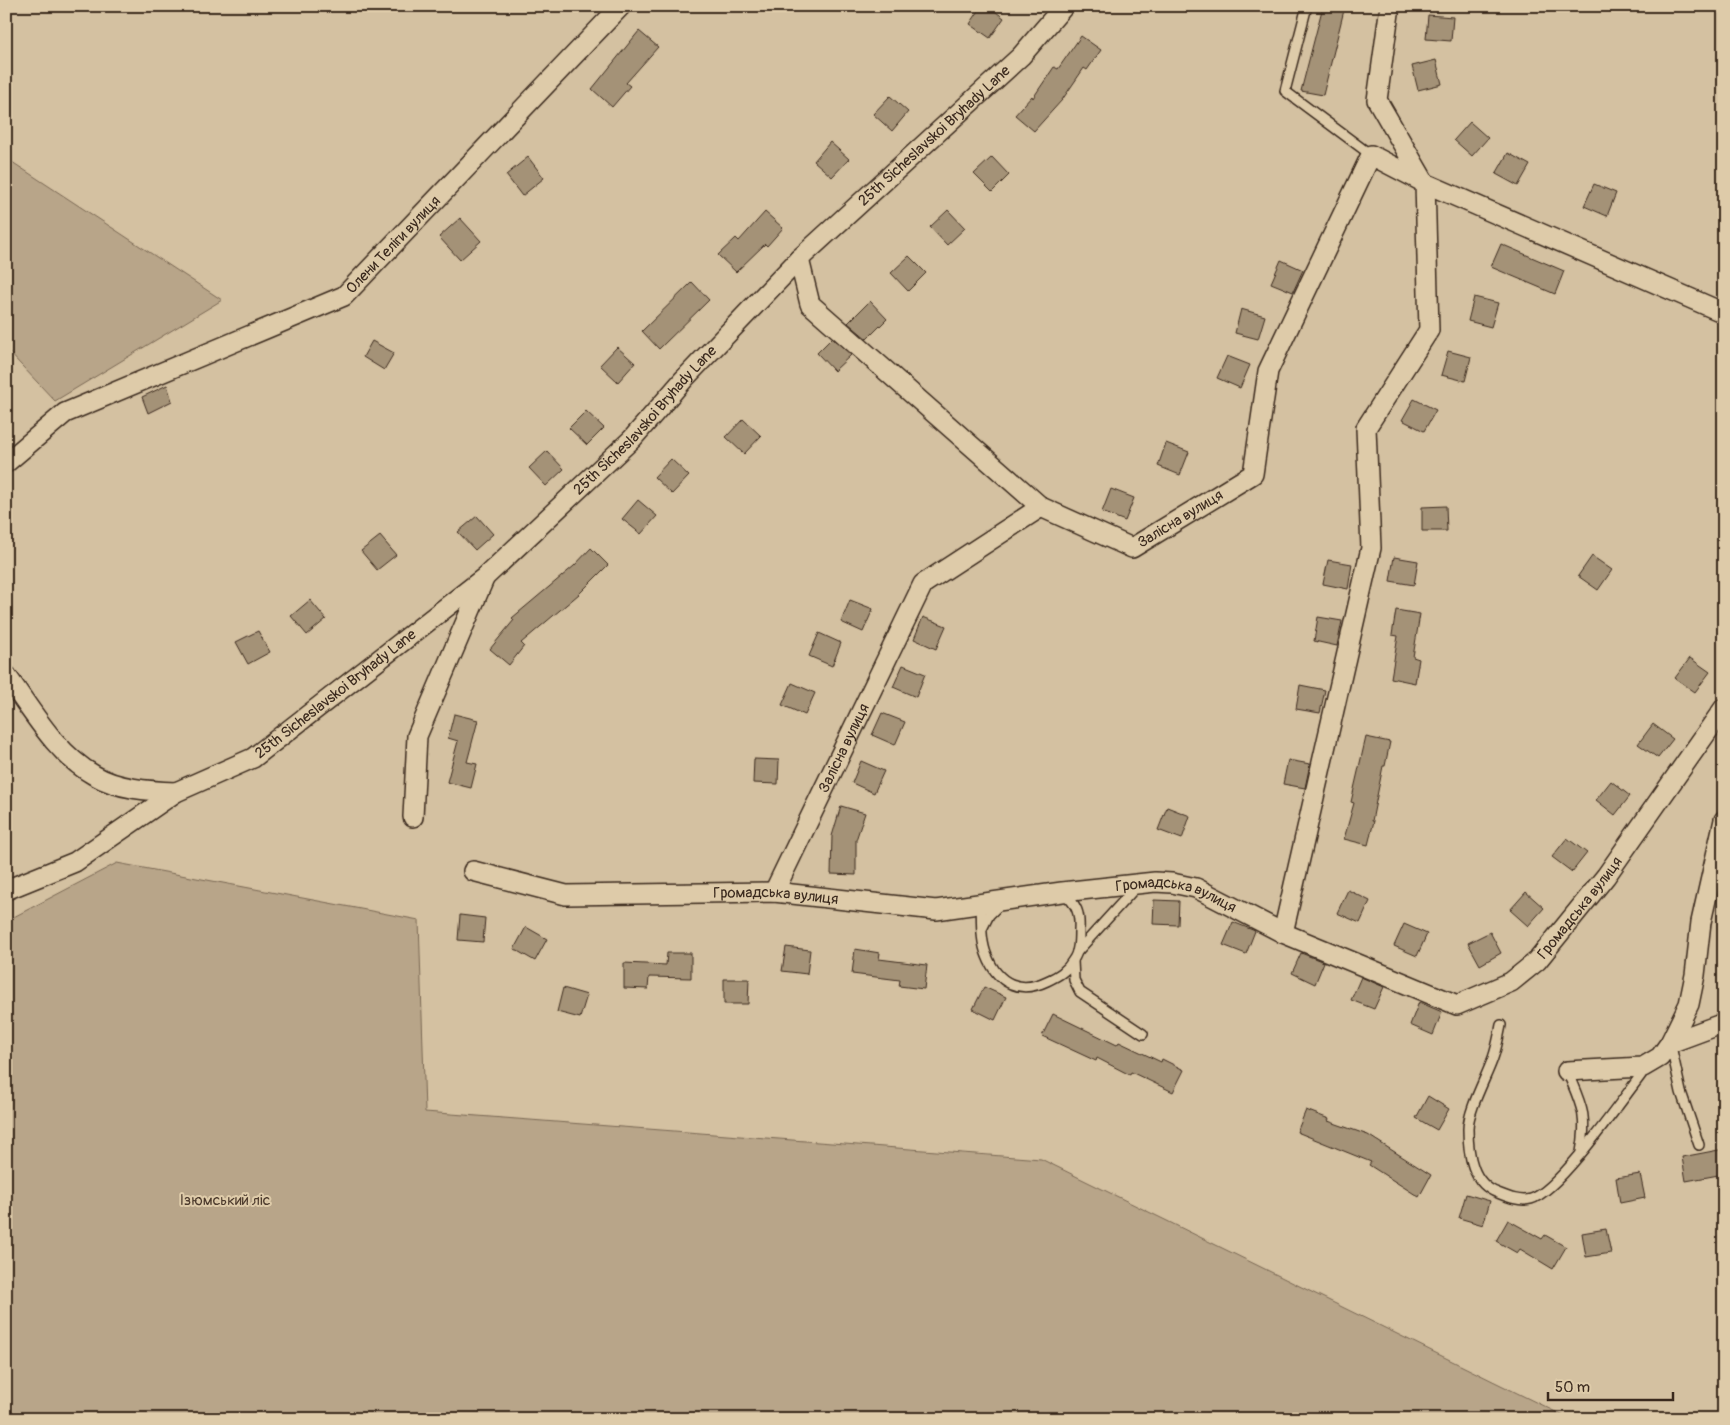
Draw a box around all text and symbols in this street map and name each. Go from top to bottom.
street label: 25th Sicheslavskoi Bryhady Lane [854,61,1015,210]
street label: Олени Теліги вулиця [342,192,444,298]
street label: 25th Sicheslavskoi Bryhady Lane [569,341,721,499]
street label: Залісна вулиця [1134,485,1226,552]
street label: 25th Sicheslavskoi Bryhady Lane [251,624,420,763]
street label: Залісна вулиця [814,700,873,796]
street label: Громадська вулиця [1533,853,1626,963]
street label: Громадська вулиця [1115,872,1240,917]
street label: Громадська вулиця [713,882,839,909]
park label: Ізюмський ліс [180,1191,271,1210]
scale bar [1548,1370,1672,1402]
text: 50 m [1555,1378,1590,1397]

